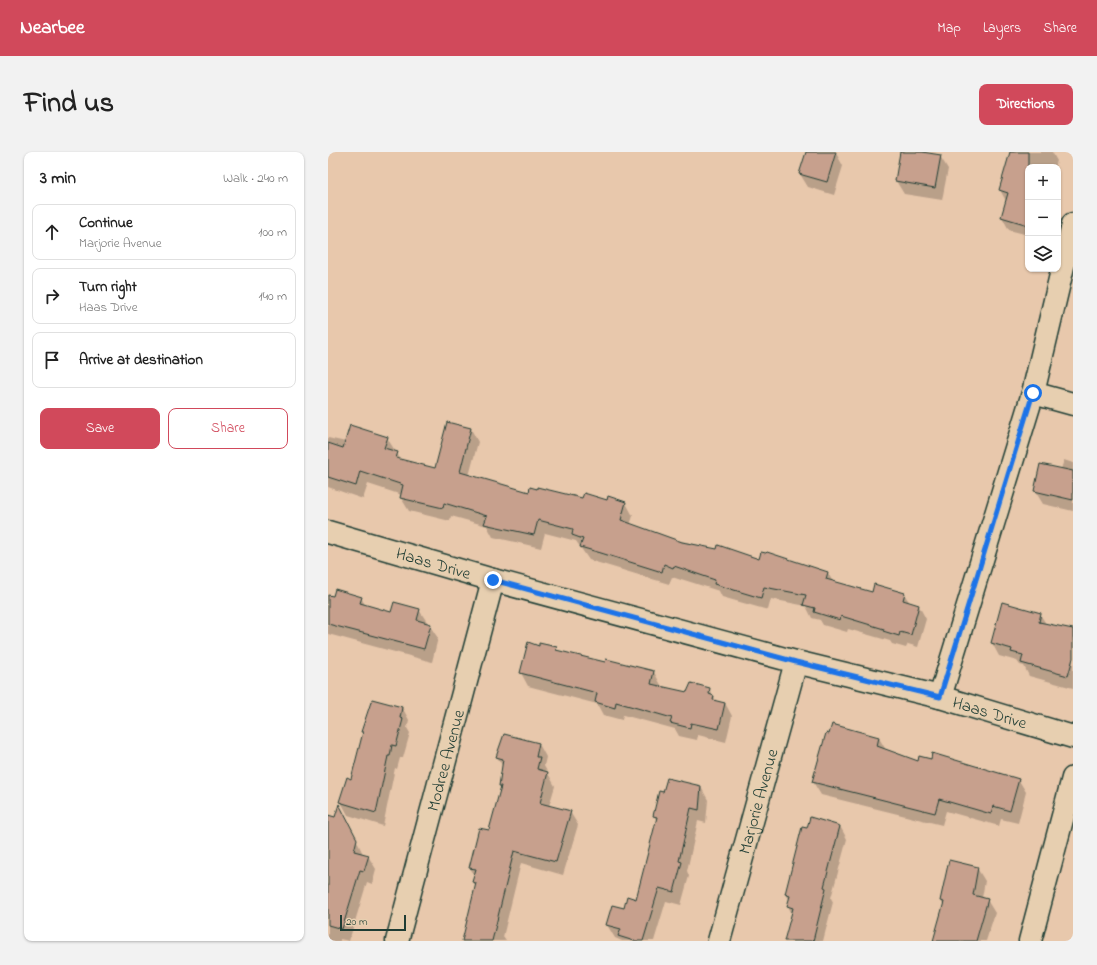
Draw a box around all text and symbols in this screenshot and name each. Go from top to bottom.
text: Nearbee [20,15,85,42]
text: Map [937,18,961,39]
text: Layers [983,18,1021,39]
text: Share [1043,18,1077,39]
text: Find us [24,84,114,125]
button: Directions [979,84,1073,125]
map controls [1025,164,1061,272]
button: + [1025,164,1061,200]
text: 3 min [40,166,76,191]
text: Walk · 240 m [223,169,288,188]
button: − [1025,200,1061,236]
text: Continue [79,212,133,234]
icon: ahead [41,221,63,243]
text: 100 m [258,223,287,242]
text: Marjorie Avenue [79,234,162,253]
button: layers [1025,236,1061,272]
text: Turn right [79,276,137,298]
icon: right [41,285,63,307]
text: 140 m [259,287,287,306]
text: Haas Drive [79,298,138,317]
icon: arrive [41,349,63,371]
text: Arrive at destination [79,349,203,371]
route start [1024,384,1042,402]
button: Save [40,408,160,449]
button: Share [168,408,288,449]
street label: Haas Drive [393,541,474,587]
route end [484,571,502,589]
street label: Haas Drive [949,690,1030,737]
street label: Modree Avenue [421,707,472,814]
street label: Marjorie Avenue [733,746,786,857]
scale bar [340,913,406,932]
text: 20 m [346,914,368,930]

